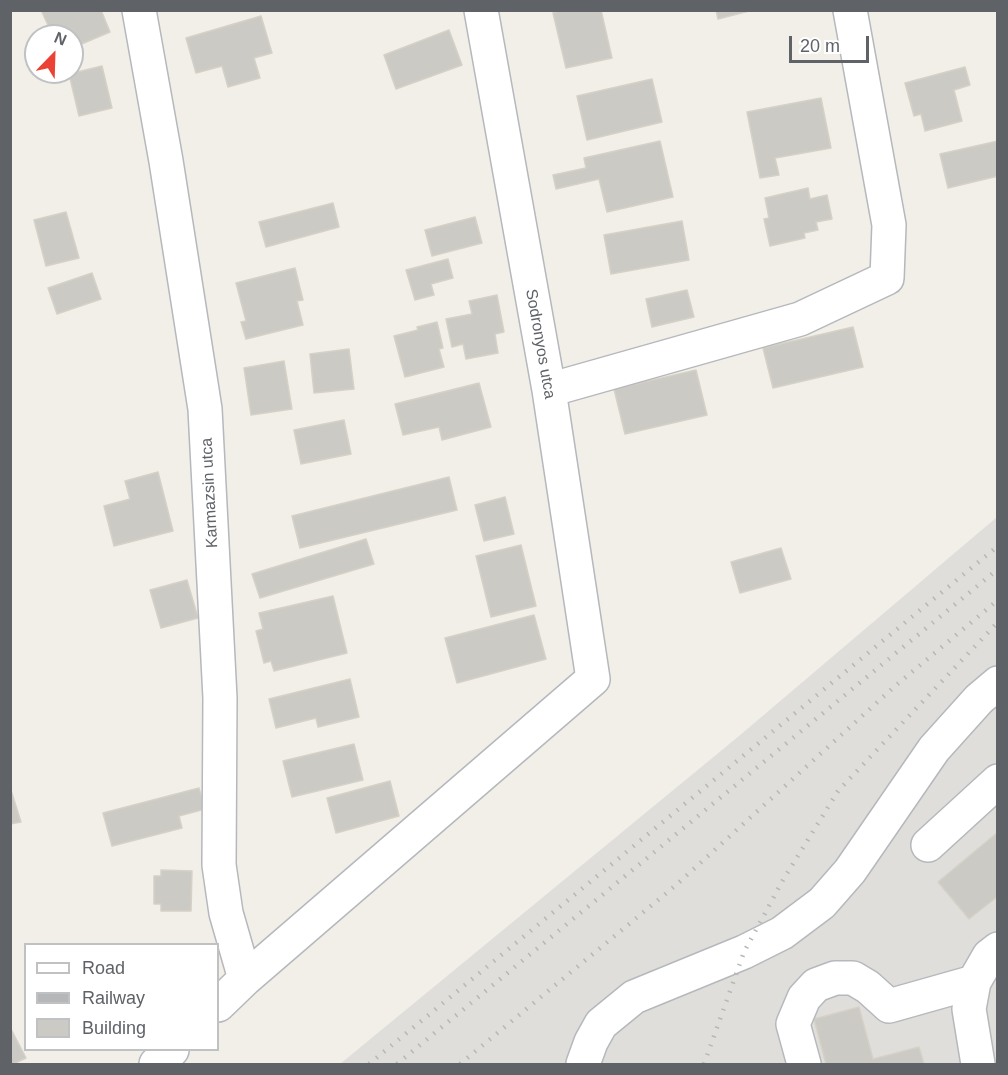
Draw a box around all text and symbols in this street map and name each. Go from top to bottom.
north arrow [24,24,84,84]
scale bar [792,24,872,62]
text: N [52,29,69,49]
text: 20 m [800,36,840,56]
street label: Sodronyos utca [521,288,559,400]
street label: Karmazsin utca [198,437,222,549]
legend [24,943,219,1051]
text: Road [82,958,125,978]
text: Railway [82,988,145,1008]
text: Building [82,1018,146,1038]

